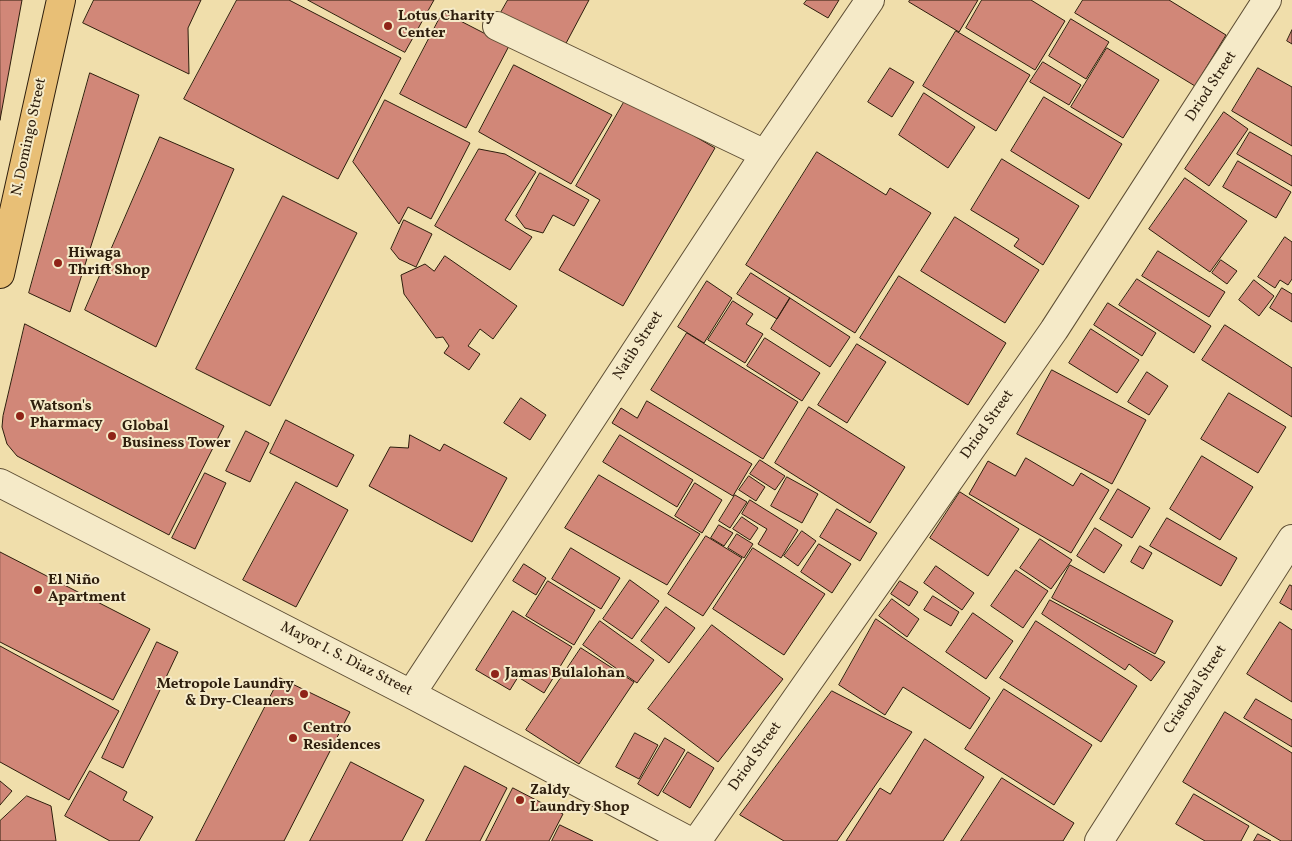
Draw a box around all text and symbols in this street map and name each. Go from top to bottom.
place label: Lotus Charity Center [398,8,494,43]
marker: Lotus Charity Center [382,20,394,32]
street label: Driod Street [1183,48,1241,126]
street label: N. Domingo Street [9,76,51,198]
place label: Hiwaga Thrift Shop [68,245,150,280]
marker: Hiwaga Thrift Shop [52,257,64,269]
street label: Natib Street [610,308,668,384]
street label: Driod Street [958,387,1018,463]
place label: Watson's Pharmacy [30,398,103,433]
marker: Watson's Pharmacy [14,410,26,422]
place label: Global Business Tower [122,418,231,453]
marker: Global Business Tower [106,430,118,442]
place label: El Niño Apartment [48,572,126,607]
marker: El Niño Apartment [32,584,44,596]
street label: Mayor I. S. Diaz Street [277,619,415,701]
street label: Cristobal Street [1161,642,1231,738]
place label: Jamas Bulalohan [505,665,625,683]
marker: Jamas Bulalohan [489,668,501,680]
place label: Metropole Laundry & Dry-Cleaners [157,676,294,711]
marker: Metropole Laundry & Dry-Cleaners [298,688,310,700]
street label: Driod Street [726,719,786,795]
place label: Centro Residences [303,720,381,755]
marker: Centro Residences [287,732,299,744]
place label: Zaldy Laundry Shop [530,782,629,817]
marker: Zaldy Laundry Shop [514,794,526,806]

